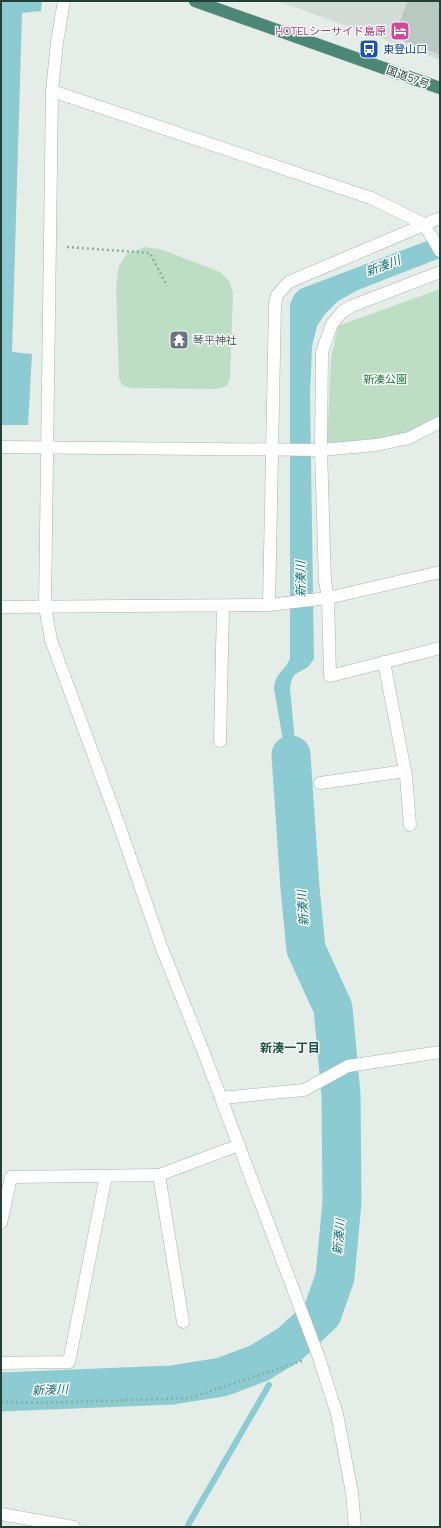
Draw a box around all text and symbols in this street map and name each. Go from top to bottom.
hotel icon: HOTELシーサイド島原 [389,20,411,42]
place label: HOTELシーサイド島原 [276,23,386,38]
bus stop icon: 東登山口 [358,38,380,60]
place label: 東登山口 [383,41,427,56]
street label: 国道57号 [385,62,432,91]
water label: 新湊川 [363,250,405,280]
temple icon: 琴平神社 [168,329,190,351]
place label: 琴平神社 [193,332,237,347]
park label: 新湊公園 [363,371,407,386]
water label: 新湊川 [292,559,309,597]
water label: 新湊川 [293,887,312,927]
district label: 新湊一丁目 [260,1039,320,1056]
water label: 新湊川 [328,1216,349,1256]
water label: 新湊川 [32,1380,70,1399]

